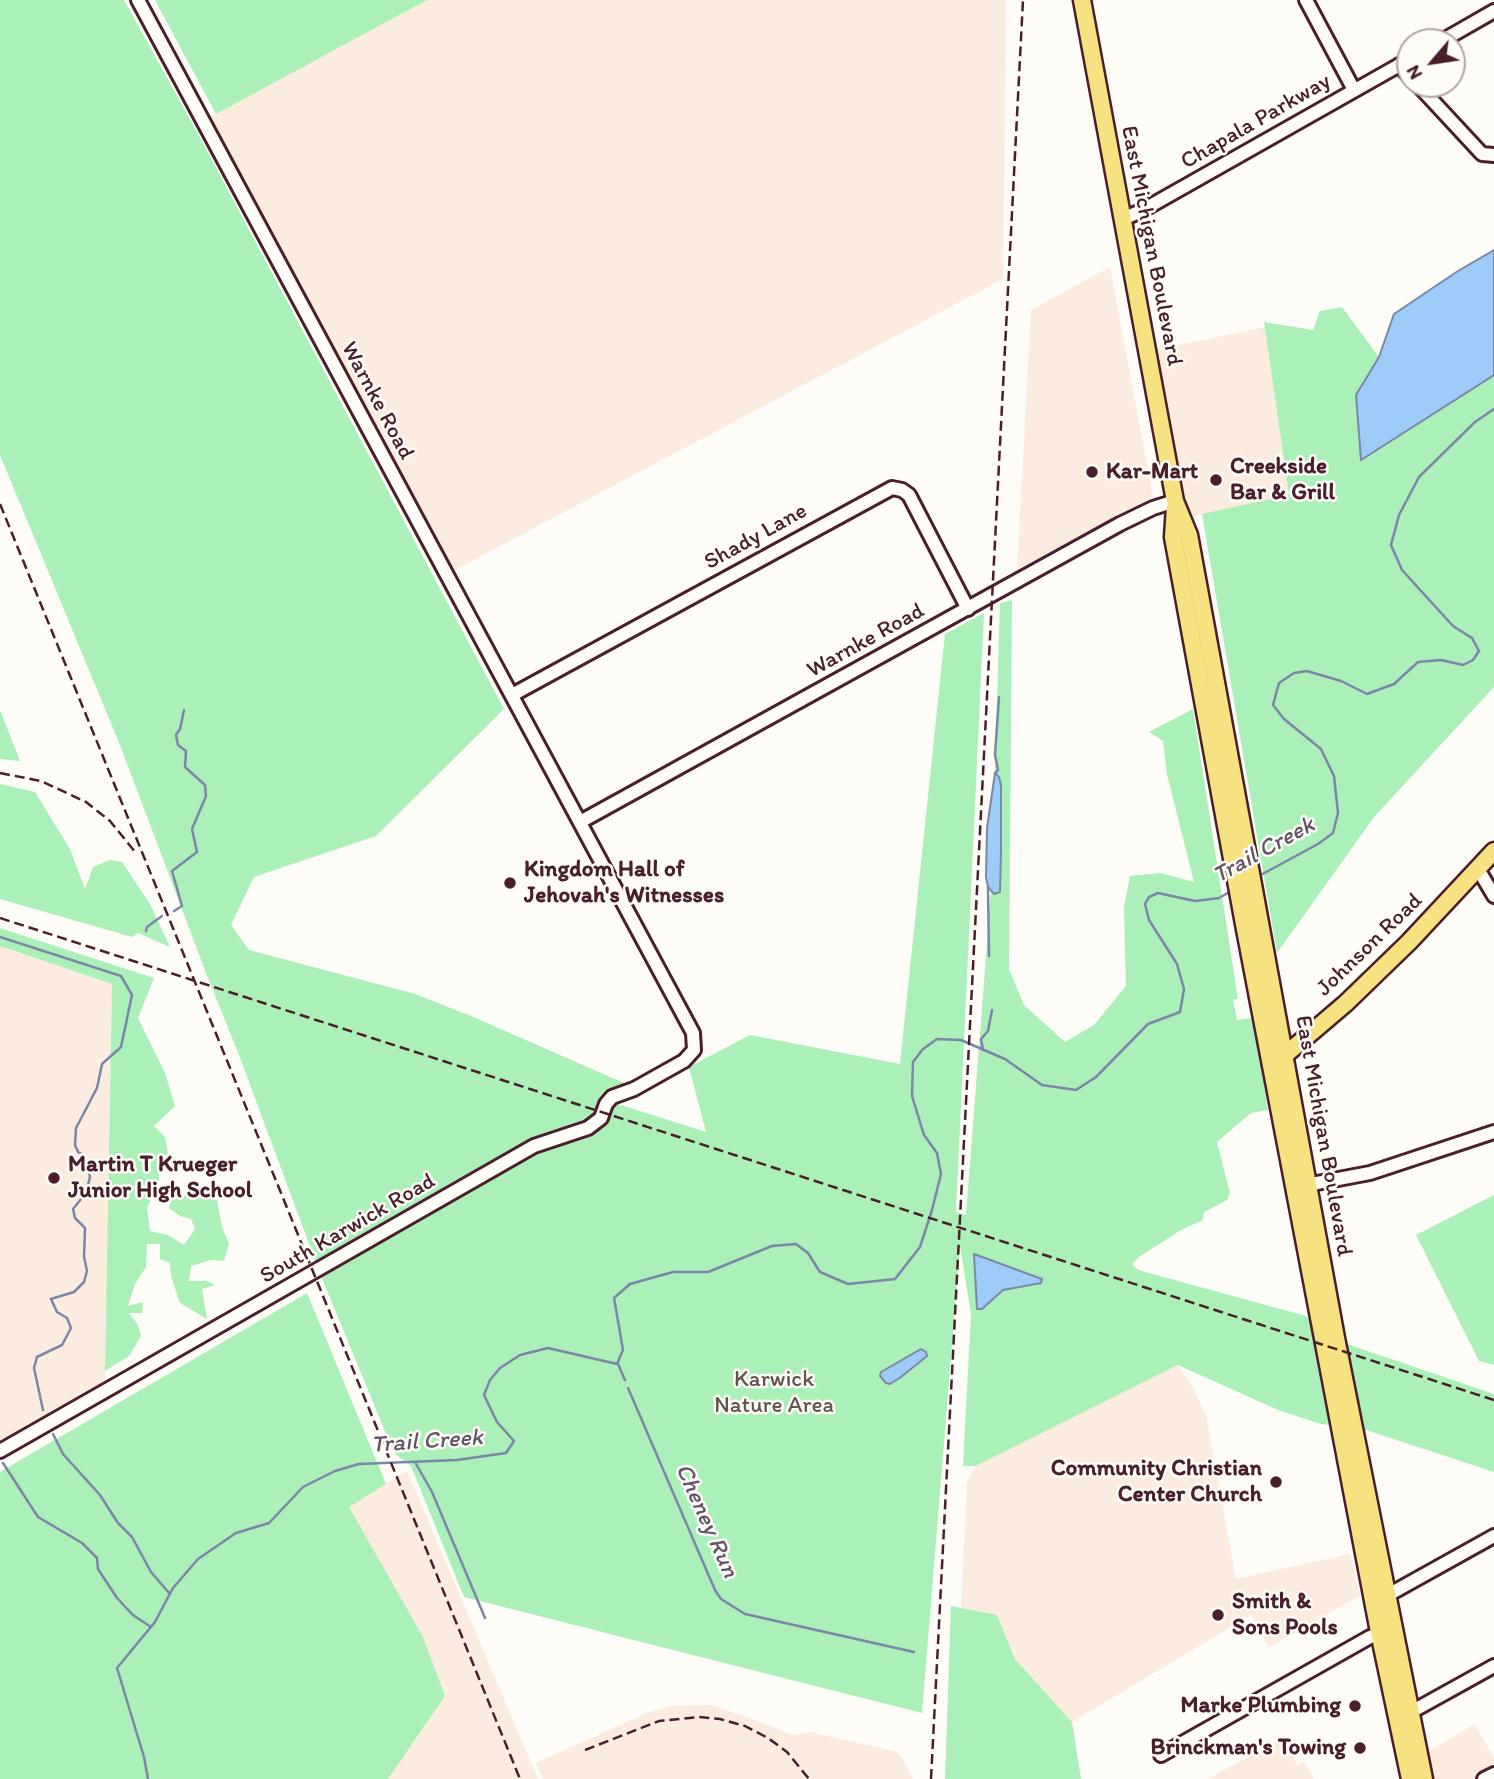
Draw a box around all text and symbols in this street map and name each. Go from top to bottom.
north arrow [1396,28,1466,98]
text: N [1401,61,1427,84]
street label: Chapala Parkway [1176,68,1336,176]
street label: East Michigan Boulevard [1114,123,1188,369]
street label: Warnke Road [334,337,420,465]
place label: Creekside Bar & Grill [1230,453,1335,507]
place label: Kar-Mart [1106,458,1198,486]
marker: Kar-Mart [1084,464,1100,480]
marker: Creekside Bar & Grill [1208,472,1224,488]
street label: Shady Lane [700,497,812,577]
street label: Warnke Road [803,597,929,685]
water label: Trail Creek [1208,811,1320,891]
place label: Kingdom Hall of Jehovah's Witnesses [524,856,724,910]
marker: Kingdom Hall of Jehovah's Witnesses [502,875,518,891]
street label: Johnson Road [1311,888,1429,1002]
street label: East Michigan Boulevard [1288,1013,1358,1259]
place label: Martin T Krueger Junior High School [68,1151,252,1205]
street label: South Karwick Road [256,1168,440,1290]
marker: Martin T Krueger Junior High School [46,1170,62,1186]
park label: Karwick Nature Area [714,1366,834,1420]
water label: Trail Creek [370,1424,484,1460]
place label: Community Christian Center Church [1051,1455,1262,1509]
water label: Cheney Run [668,1459,744,1583]
marker: Community Christian Center Church [1268,1474,1284,1490]
place label: Smith & Sons Pools [1232,1588,1338,1642]
marker: Smith & Sons Pools [1210,1607,1226,1623]
place label: Marke Plumbing [1181,1692,1341,1720]
marker: Marke Plumbing [1347,1698,1363,1714]
place label: Brinckman's Towing [1151,1734,1346,1762]
marker: Brinckman's Towing [1352,1740,1368,1756]

